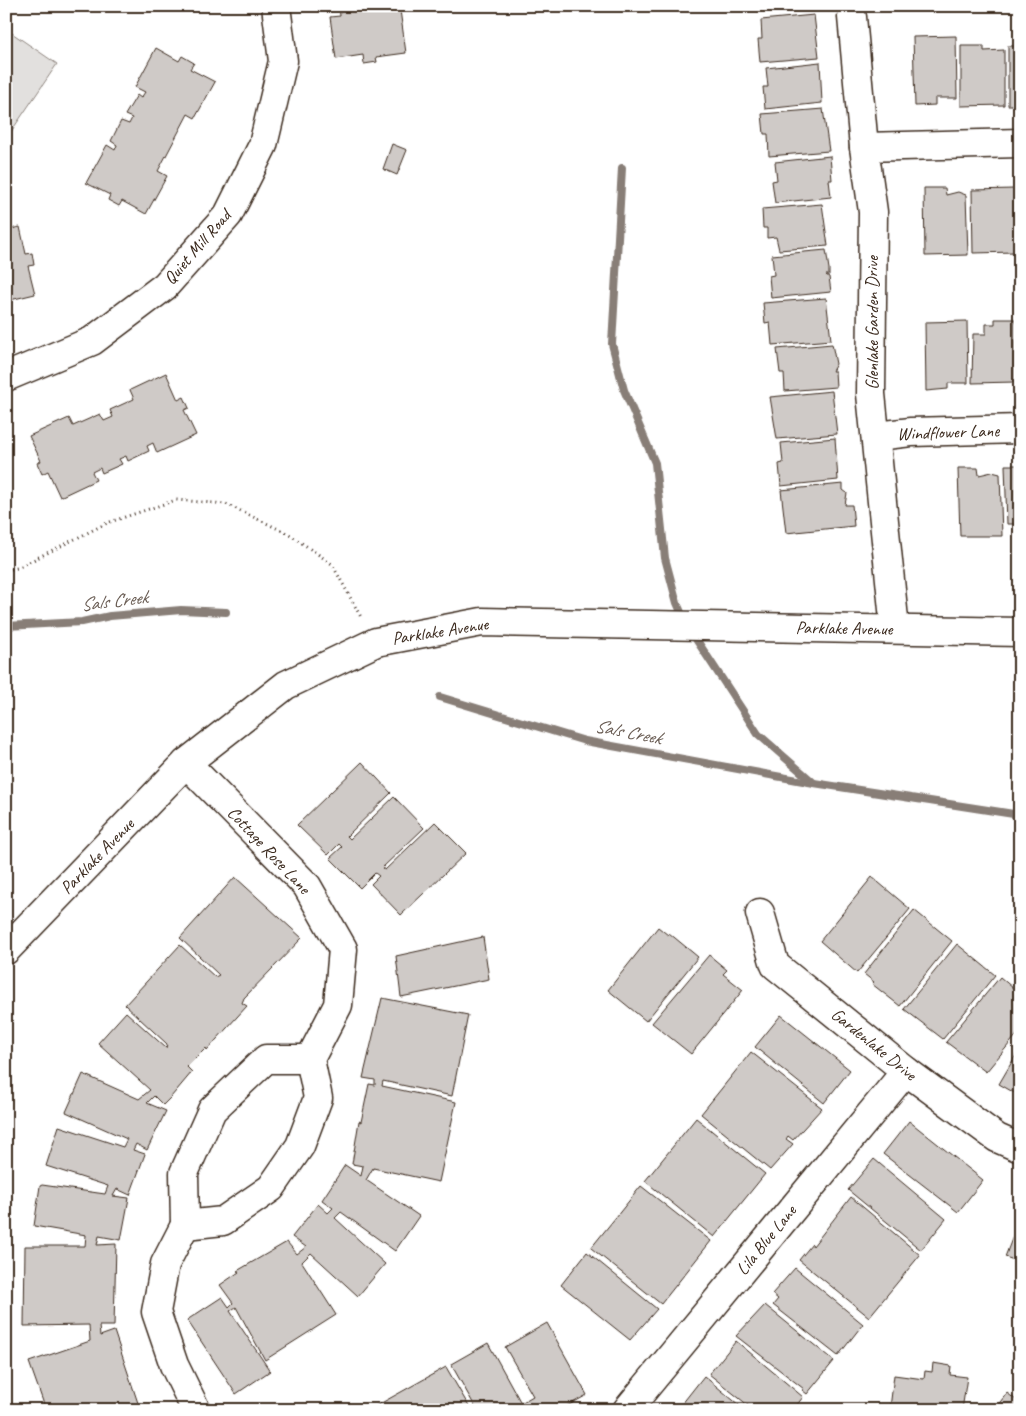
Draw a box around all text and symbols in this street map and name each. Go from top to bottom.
street label: Quiet Mill Road [159,203,237,289]
street label: Glenlake Garden Drive [861,255,883,390]
street label: Windflower Lane [897,419,1001,445]
water label: Sals Creek [79,585,152,617]
street label: Parklake Avenue [390,612,491,649]
street label: Parklake Avenue [795,616,894,640]
water label: Sals Creek [593,714,666,751]
street label: Cottage Rose Lane [223,802,316,899]
street label: Parklake Avenue [55,813,139,899]
street label: Gardenlake Drive [827,1003,922,1086]
street label: Lila Blue Lane [731,1200,802,1279]

